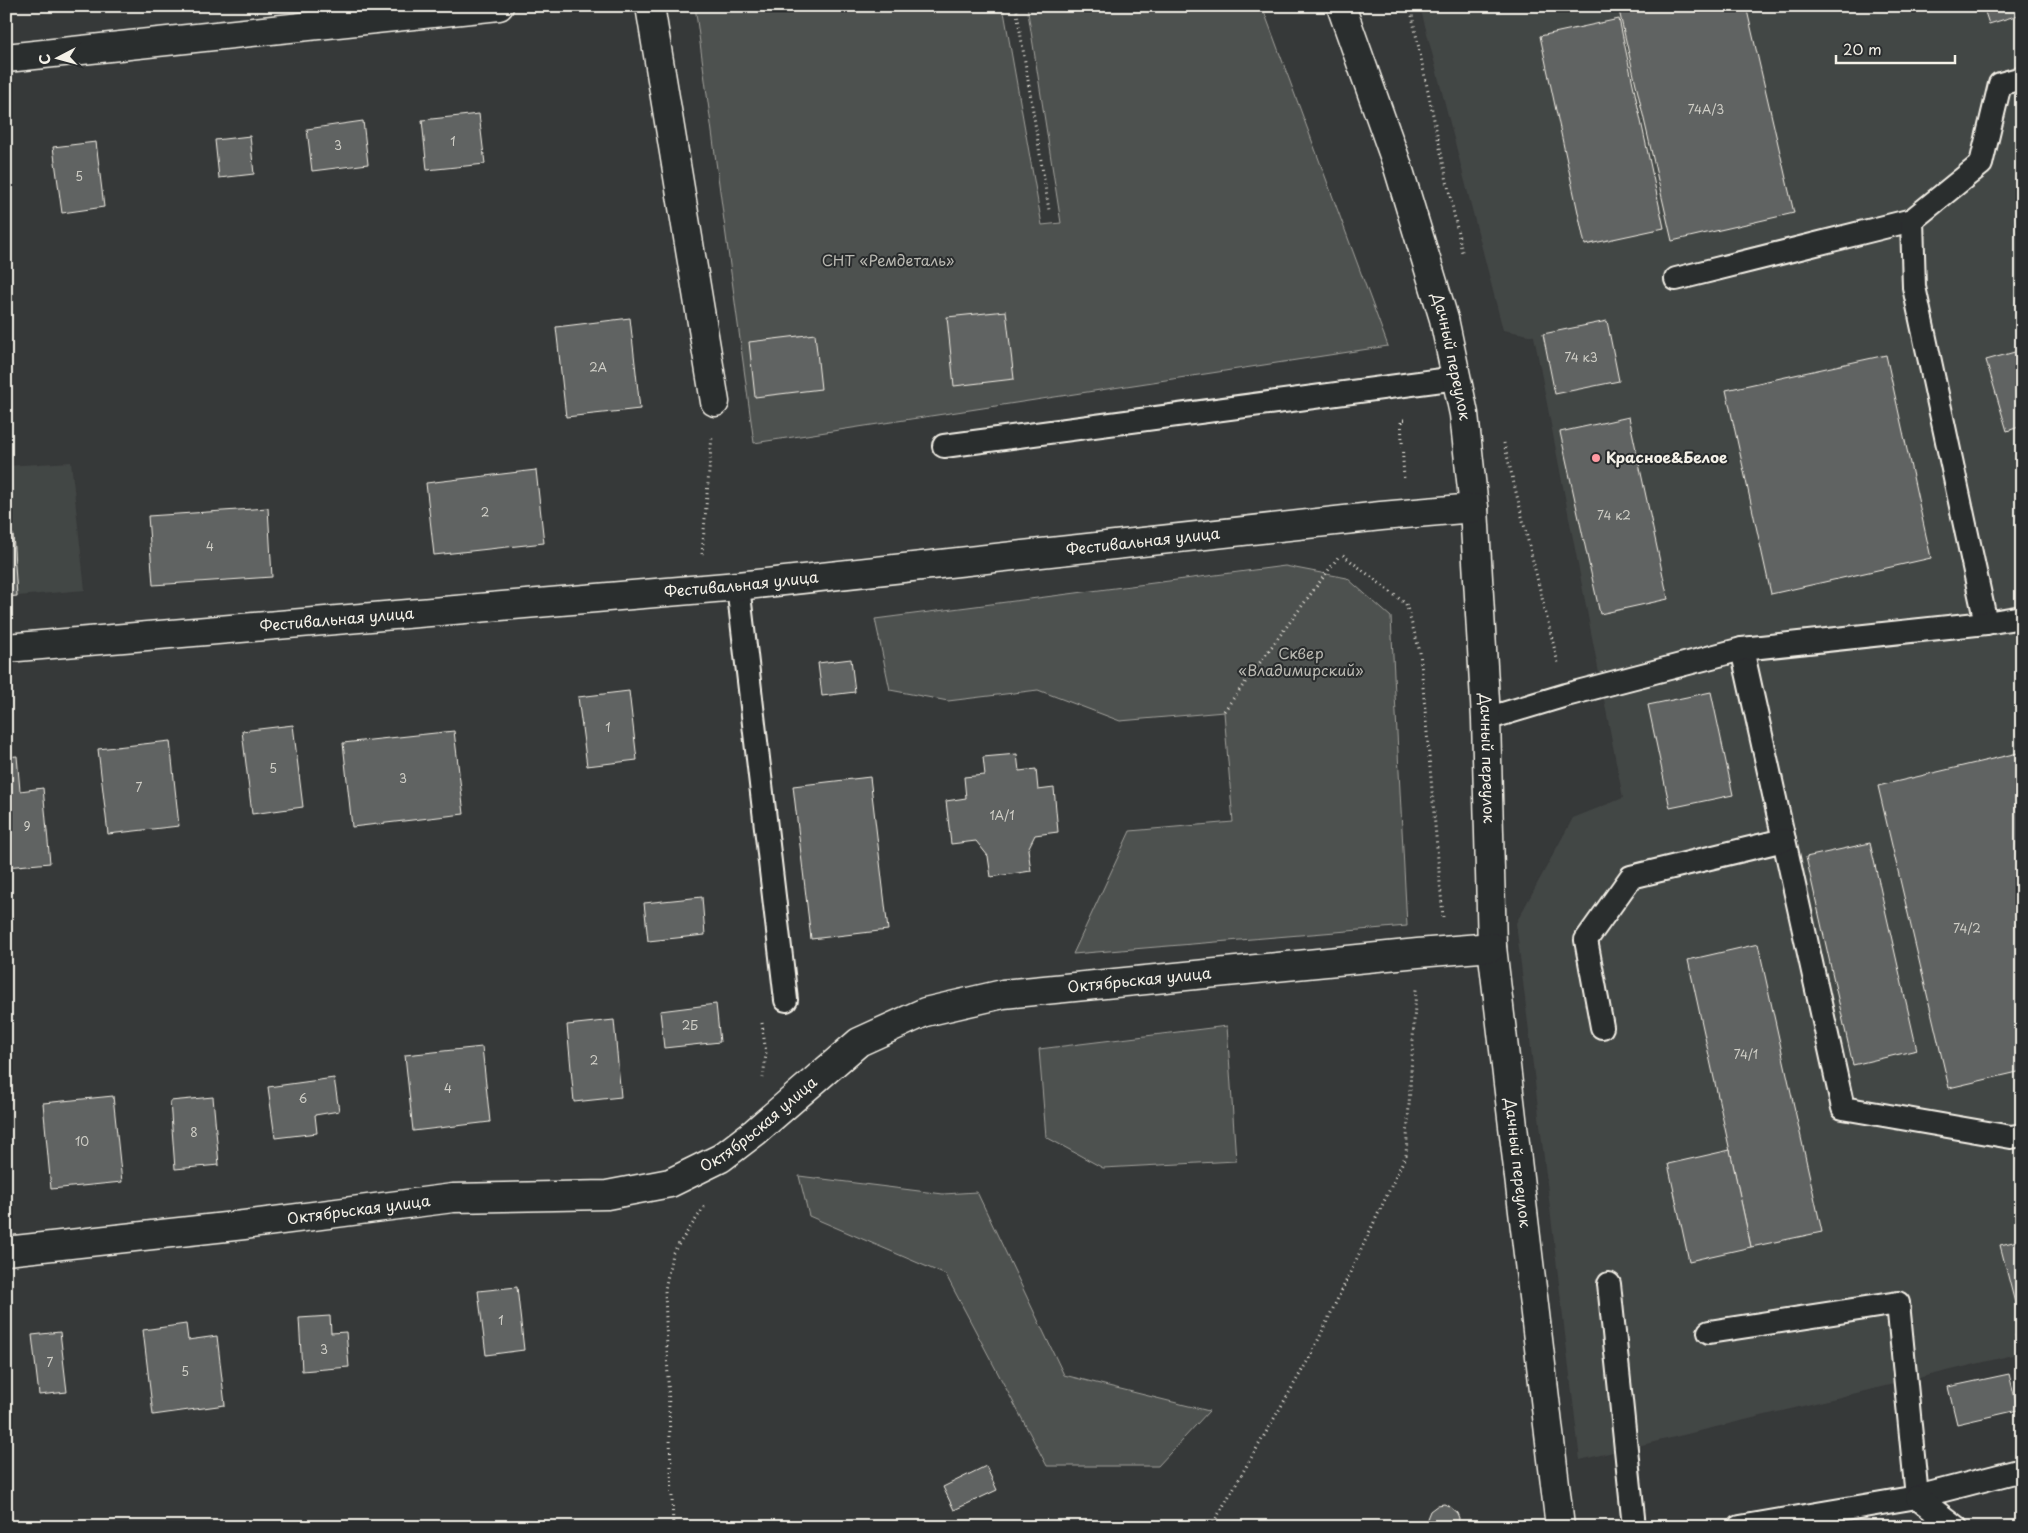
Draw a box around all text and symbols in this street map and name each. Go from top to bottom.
north arrow [32,32,82,82]
scale bar [1836,32,1954,64]
text: 20 m [1843,37,1882,60]
text: С [34,53,56,66]
house number: 74А/3 [1688,100,1724,118]
house number: 1 [450,132,456,150]
house number: 3 [334,136,342,154]
house number: 5 [75,167,83,185]
park label: СНТ «Ремдеталь» [822,248,955,271]
street label: Дачный переулок [1426,289,1478,421]
house number: 74 к3 [1564,348,1598,366]
house number: 2А [589,358,607,376]
place label: Красное&Белое [1606,445,1728,468]
marker: Красное&Белое [1590,452,1602,464]
house number: 2 [481,503,489,521]
house number: 74 к2 [1597,506,1631,524]
street label: Фестивальная улица [1065,521,1222,560]
house number: 4 [206,537,214,555]
street label: Фестивальная улица [663,564,820,602]
street label: Фестивальная улица [259,600,415,636]
park label: Сквер «Владимирский» [1238,641,1364,681]
street label: Дачный переулок [1475,692,1502,824]
house number: 1 [605,718,611,736]
house number: 5 [269,759,277,777]
house number: 3 [399,769,407,787]
house number: 7 [136,778,143,796]
house number: 1А/1 [989,806,1015,824]
house number: 9 [23,817,31,835]
house number: 74/2 [1953,919,1981,937]
street label: Октябрьская улица [1066,960,1213,998]
house number: 2Б [682,1016,698,1034]
house number: 74/1 [1734,1045,1758,1063]
house number: 2 [590,1051,598,1069]
street label: Октябрьская улица [695,1070,822,1177]
house number: 4 [444,1079,452,1097]
house number: 6 [299,1089,307,1107]
street label: Дачный переулок [1500,1096,1538,1229]
house number: 8 [190,1123,198,1141]
house number: 10 [75,1132,89,1150]
street label: Октябрьская улица [285,1188,432,1229]
house number: 1 [498,1311,504,1329]
house number: 3 [320,1340,328,1358]
house number: 7 [47,1353,54,1371]
house number: 5 [181,1362,189,1380]

